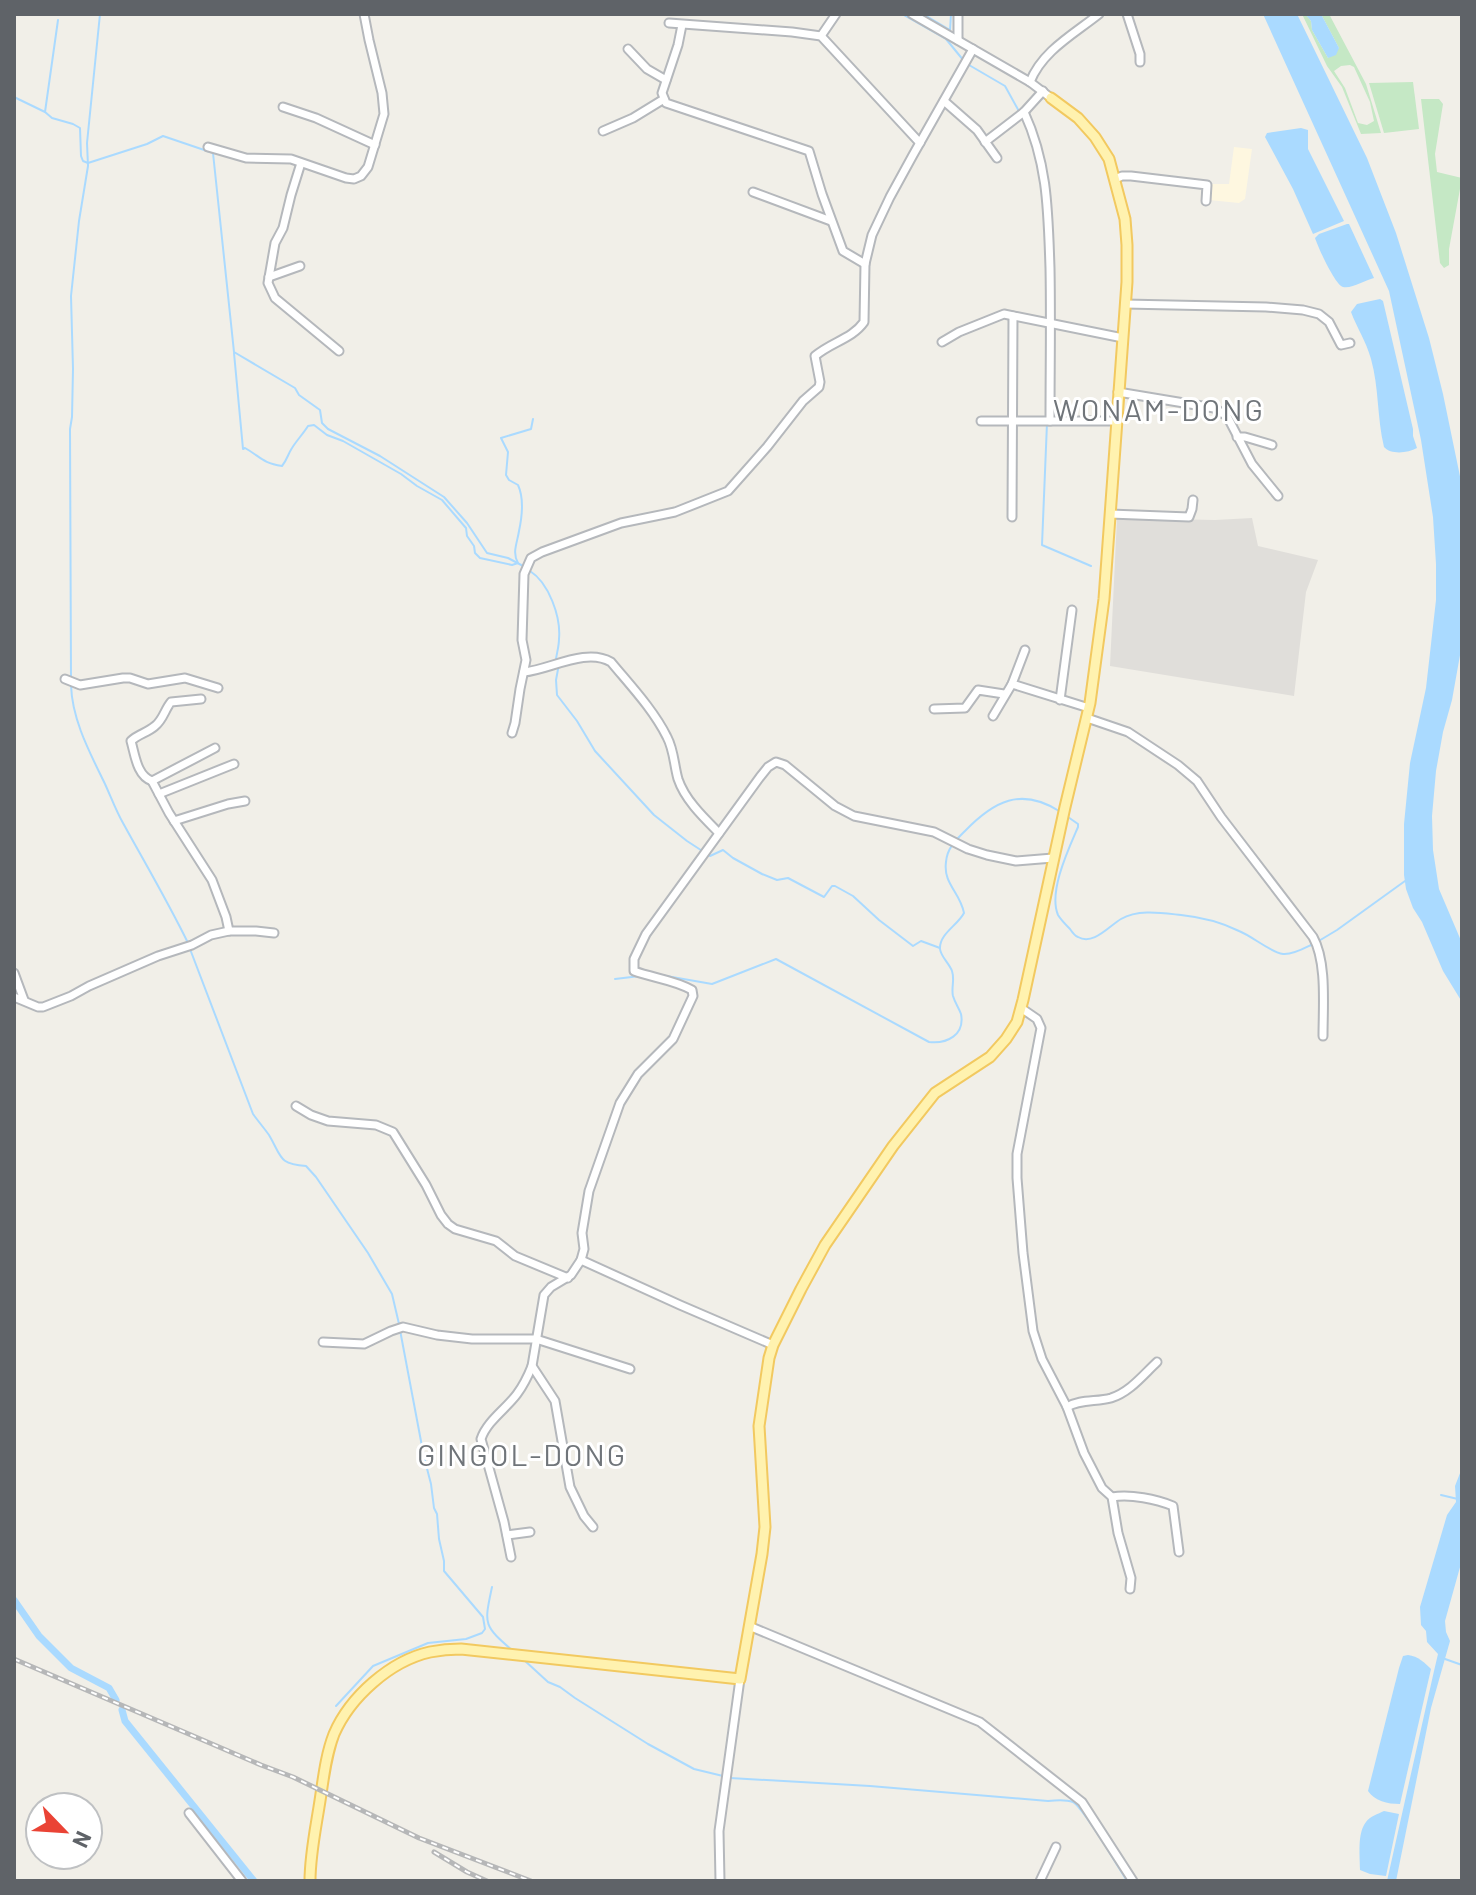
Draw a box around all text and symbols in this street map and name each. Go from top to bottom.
district label: WONAM-DONG [1053,391,1265,427]
district label: GINGOL-DONG [417,1436,627,1472]
north arrow [24,1791,104,1871]
text: N [68,1828,98,1852]

